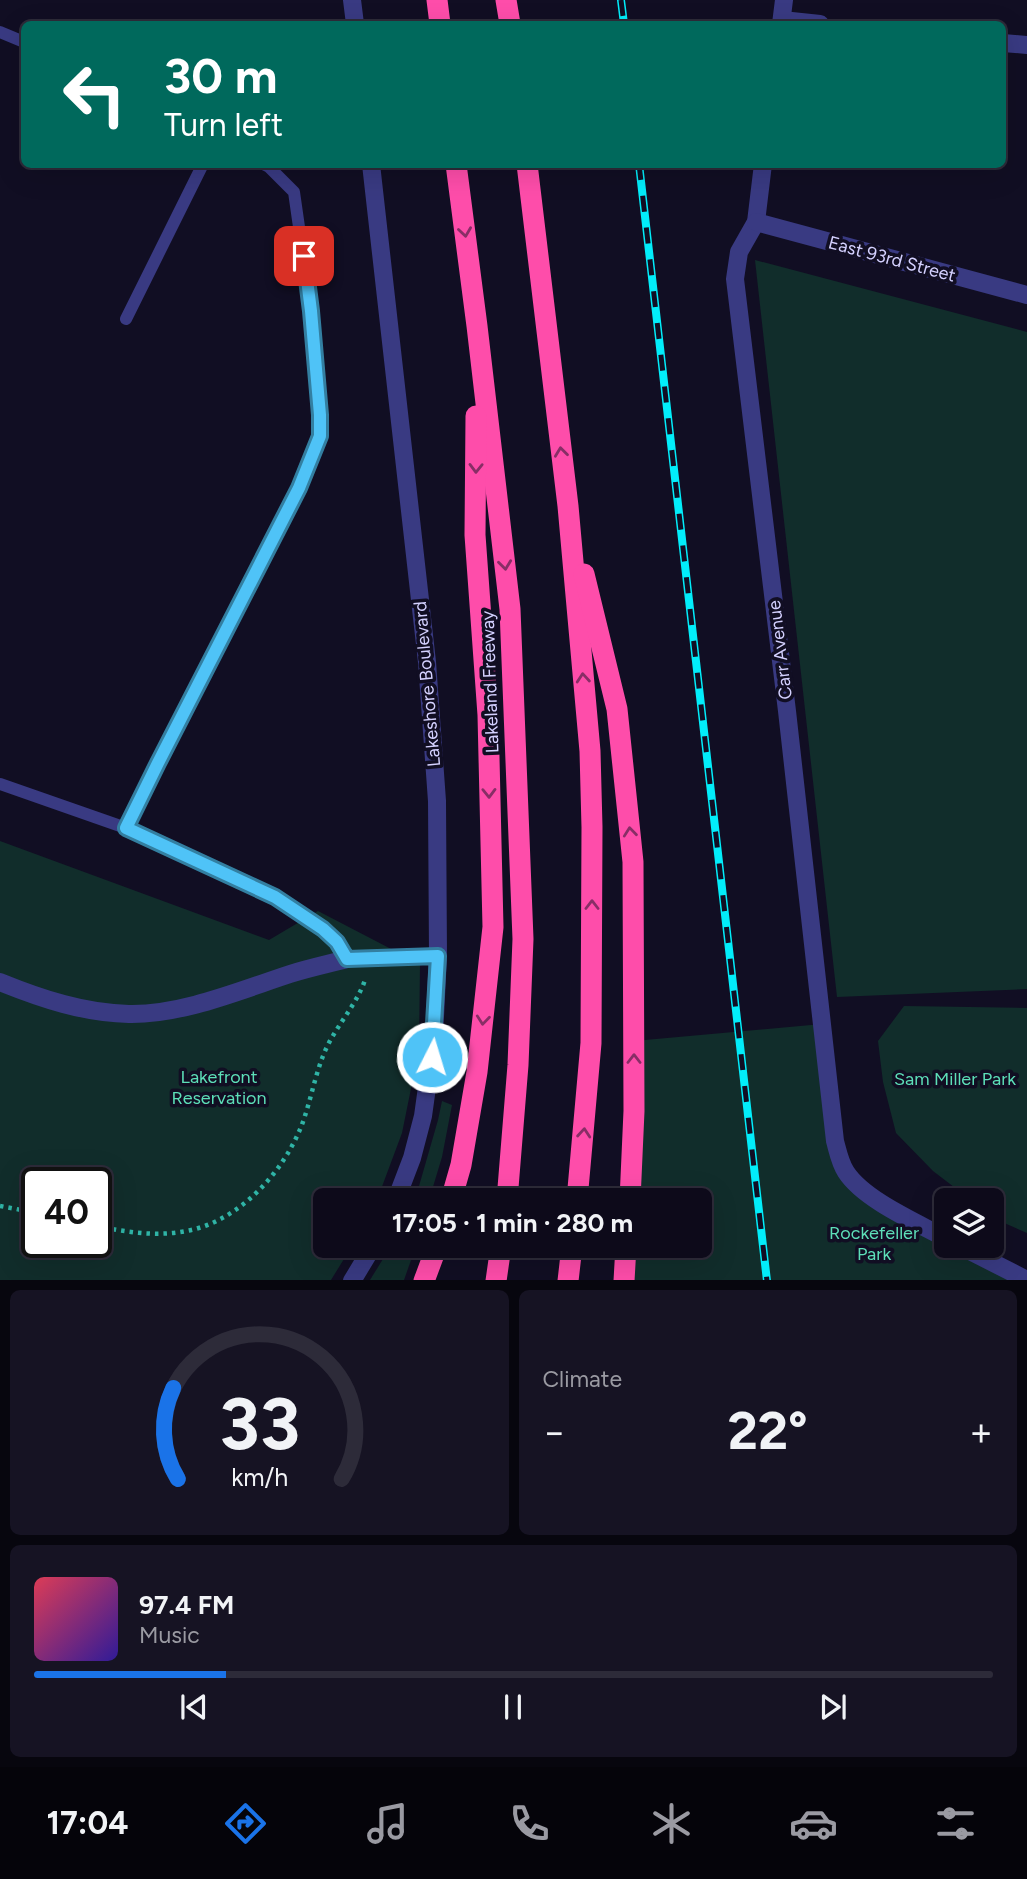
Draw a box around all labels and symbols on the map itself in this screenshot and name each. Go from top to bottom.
pin [274,226,334,286]
one-way arrow [457,226,472,238]
street label: East 93rd Street [826,231,958,287]
one-way arrow [554,446,569,458]
one-way arrow [468,463,484,474]
one-way arrow [497,559,512,570]
street label: Carr Avenue [763,599,797,701]
street label: Lakeshore Boulevard [409,600,445,768]
street label: Lakeland Freeway [477,610,503,754]
one-way arrow [576,672,591,683]
one-way arrow [482,788,497,799]
one-way arrow [623,826,638,837]
one-way arrow [584,900,600,910]
one-way arrow [476,1015,491,1026]
position arrow [395,1020,469,1094]
one-way arrow [626,1053,642,1064]
park label: Lakefront Reservation [171,1066,267,1109]
park label: Sam Miller Park [894,1068,1016,1090]
one-way arrow [576,1127,591,1138]
speed limit sign: 40 [21,1167,112,1258]
park label: Rockefeller Park [829,1222,919,1265]

